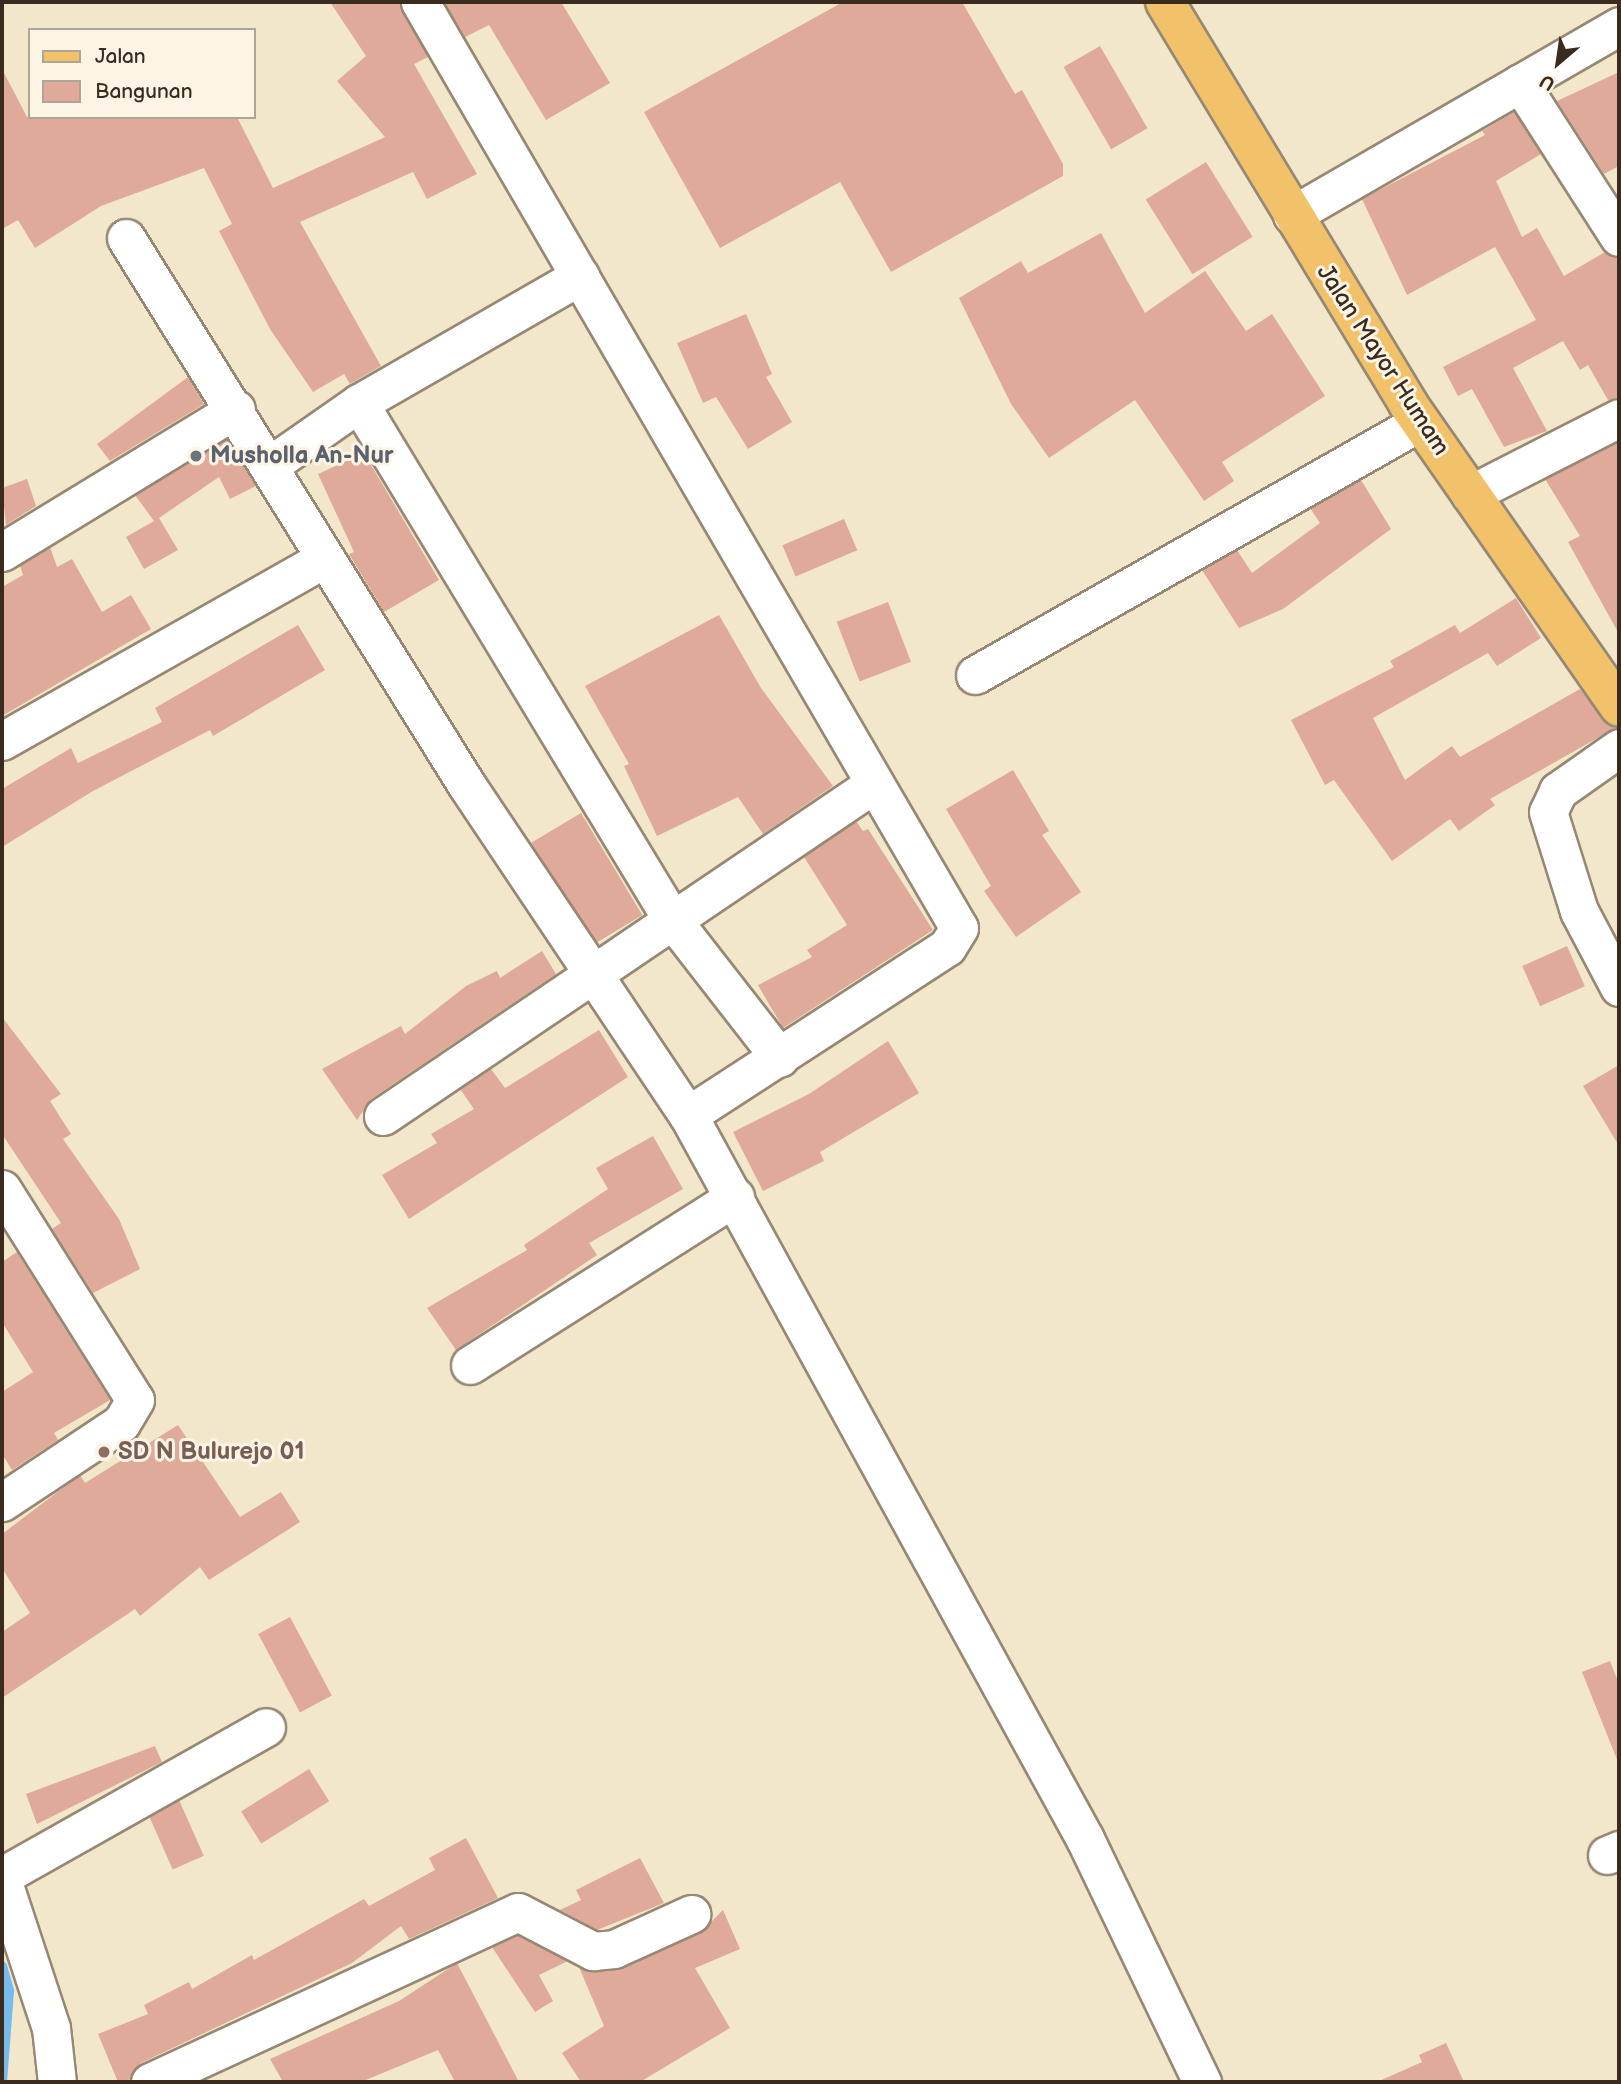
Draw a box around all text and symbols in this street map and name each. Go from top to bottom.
legend [28,28,256,119]
north arrow [1523,28,1593,98]
text: Jalan [95,44,146,69]
text: U [1536,68,1559,95]
text: Bangunan [95,79,193,104]
street label: Jalan Mayor Humam [1311,259,1455,461]
place label: Musholla An-Nur [210,442,394,470]
marker: Musholla An-Nur [188,448,204,464]
place label: SD N Bulurejo 01 [118,1438,305,1466]
marker: SD N Bulurejo 01 [96,1444,112,1460]

